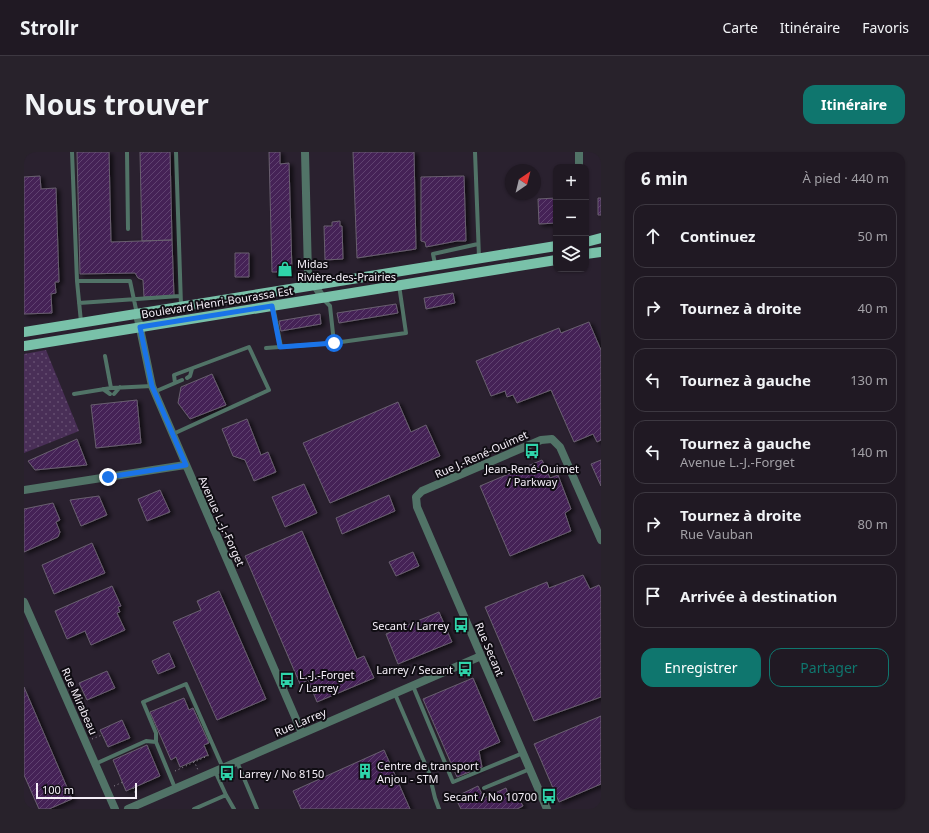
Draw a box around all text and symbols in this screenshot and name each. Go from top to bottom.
text: Strollr [20,15,79,41]
text: Carte [722,18,758,37]
text: Itinéraire [780,18,840,37]
text: Favoris [862,18,909,37]
text: Nous trouver [24,85,209,123]
button: Itinéraire [803,85,905,124]
north arrow [505,164,541,200]
map controls [553,164,589,272]
button: + [553,164,589,200]
text: 6 min [641,167,688,190]
text: À pied · 440 m [803,169,889,187]
button: − [553,200,589,236]
icon: ahead [642,225,664,247]
text: Continuez [680,226,755,246]
text: 50 m [858,227,888,245]
button: layers [553,236,589,272]
place label: Midas Rivière-des-Prairies [297,256,396,284]
shop icon: Midas Rivière-des-Prairies [276,260,294,278]
street label: Boulevard Henri-Bourassa Est [140,283,294,321]
icon: right [642,297,664,319]
text: Tournez à droite [680,298,801,318]
text: 40 m [858,299,888,317]
route start [325,334,343,352]
icon: left [642,369,664,391]
text: Tournez à gauche [680,370,811,390]
text: 130 m [850,371,888,389]
street label: Rue J.-René-Ouimet [432,427,530,481]
text: Tournez à gauche [680,433,811,453]
icon: left [642,441,664,463]
bus stop icon: Jean-René-Ouimet / Parkway [523,442,541,460]
text: 140 m [850,443,888,461]
text: Avenue L.-J.-Forget [680,453,795,471]
place label: Jean-René-Ouimet / Parkway [484,461,579,489]
route end [99,468,117,486]
street label: Avenue L.-J.-Forget [195,474,249,568]
text: Tournez à droite [680,505,801,525]
icon: right [642,513,664,535]
text: 80 m [858,515,888,533]
text: Rue Vauban [680,525,753,543]
icon: arrive [642,585,664,607]
text: Arrivée à destination [680,586,837,606]
bus stop icon: Secant / Larrey [452,616,470,634]
place label: Secant / Larrey [372,618,449,633]
street label: Rue Secant [472,620,508,678]
button: Enregistrer [641,648,761,687]
button: Partager [769,648,889,687]
bus stop icon: Larrey / Secant [456,660,474,678]
place label: Larrey / Secant [376,662,453,677]
street label: Rue Mirabeau [59,665,101,737]
place label: L.-J.-Forget / Larrey [299,667,355,695]
bus stop icon: L.-J.-Forget / Larrey [278,671,296,689]
street label: Rue Larrey [272,704,329,740]
place label: Centre de transport Anjou - STM [377,758,479,786]
building icon: Centre de transport Anjou - STM [356,762,374,780]
bus stop icon: Larrey / No 8150 [218,764,236,782]
place label: Larrey / No 8150 [239,766,324,781]
scale bar [36,781,137,800]
text: 100 m [42,782,74,797]
bus stop icon: Secant / No 10700 [540,787,558,805]
place label: Secant / No 10700 [443,789,537,804]

